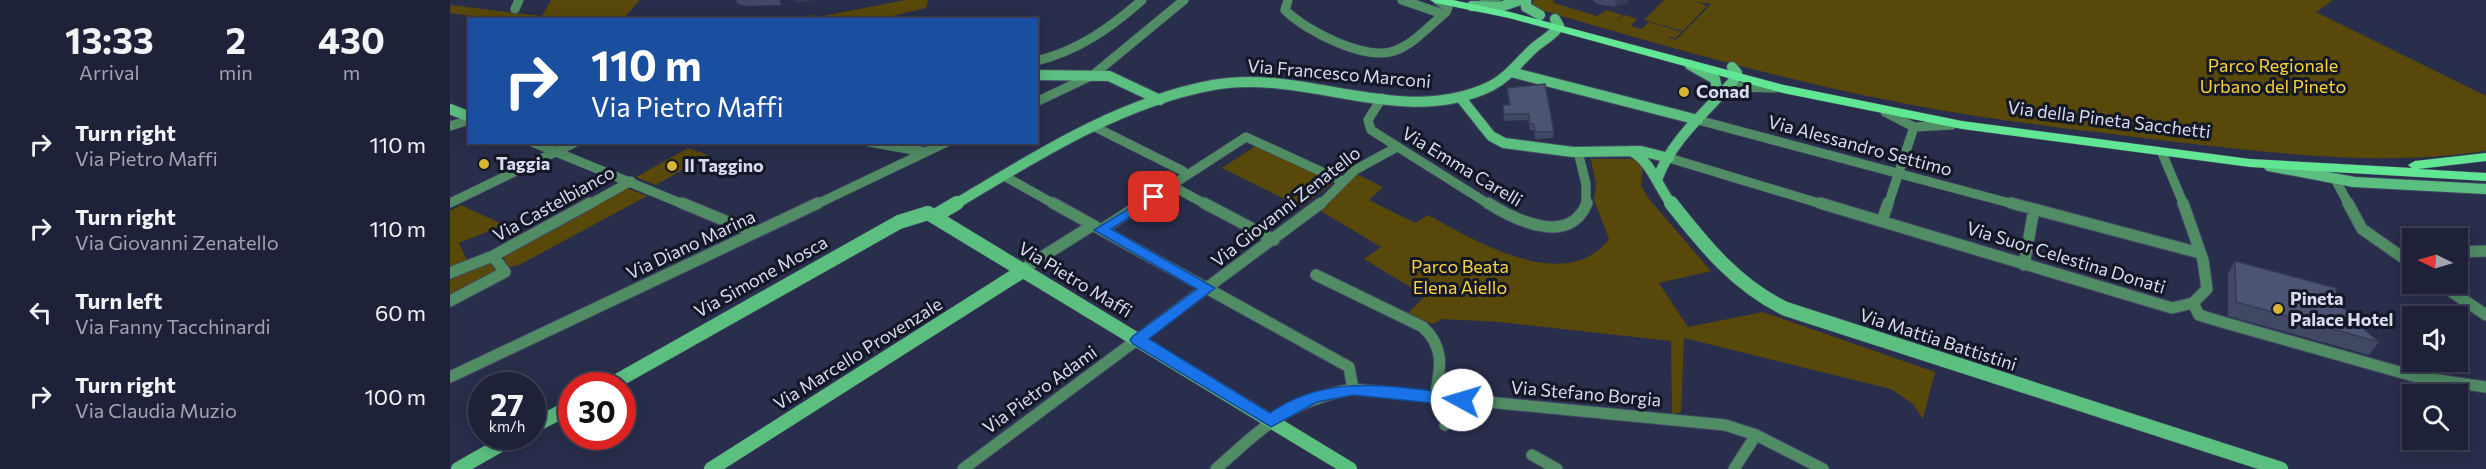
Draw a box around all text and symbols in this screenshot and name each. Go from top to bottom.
text: 13:33 [65,17,154,61]
text: 2 [226,17,246,61]
text: 430 [318,17,385,61]
text: 110 m [591,38,702,90]
icon: right [492,42,570,120]
street label: Via Francesco Marconi [1246,54,1432,92]
park label: Parco Regionale Urbano del Pineto [2200,54,2346,97]
text: Arrival [79,60,140,84]
text: min [219,60,253,84]
text: m [343,60,360,84]
place label: Conad [1696,80,1750,102]
marker: Conad [1677,85,1691,99]
text: Via Pietro Maffi [591,90,784,123]
street label: Via della Pineta Sacchetti [2006,96,2212,142]
street label: Via Alessandro Settimo [1766,110,1955,180]
text: Turn right [75,119,176,146]
street label: Via Emma Carelli [1398,122,1527,211]
icon: right [24,128,57,161]
text: 110 m [369,131,426,158]
street label: Via Giovanni Zenatello [1206,141,1364,271]
text: Via Pietro Maffi [75,146,218,170]
place label: Taggia [496,152,550,174]
place label: Il Taggino [684,154,764,176]
marker: Taggia [477,157,491,171]
marker: Il Taggino [665,159,679,173]
street label: Via Castelbianco [489,161,618,246]
pin [1128,171,1179,222]
icon: arrive [1137,180,1170,213]
text: Turn right [75,203,176,230]
street label: Via Diano Marina [623,205,759,284]
icon: right [24,212,57,245]
text: 110 m [369,215,426,242]
street label: Via Suor Celestina Donati [1964,216,2168,298]
north arrow [2402,228,2468,294]
map controls [2402,228,2468,450]
text: Via Giovanni Zenatello [75,230,279,254]
street label: Via Simone Mosca [690,230,831,322]
street label: Via Pietro Maffi [1015,237,1136,322]
park label: Parco Beata Elena Aiello [1411,255,1509,298]
text: Turn left [75,287,162,314]
place label: Pineta Palace Hotel [2290,287,2393,330]
street label: Via Marcello Provenzale [769,292,946,414]
icon: left [24,296,57,329]
text: 60 m [375,299,426,326]
marker: Pineta Palace Hotel [2271,302,2285,316]
street label: Via Mattia Battistini [1857,303,2020,375]
button: sound [2402,306,2468,372]
text: Via Fanny Tacchinardi [75,314,271,338]
street label: Via Pietro Adami [978,340,1101,438]
position arrow [1430,368,1494,432]
text: Turn right [75,371,176,398]
speed limit sign: 30 [558,372,636,450]
street label: Via Stefano Borgia [1510,375,1662,411]
icon: right [24,380,57,413]
text: 100 m [364,383,426,410]
button: search [2402,384,2468,450]
text: 27 [490,385,524,422]
text: Via Claudia Muzio [75,398,237,422]
text: km/h [489,417,525,435]

